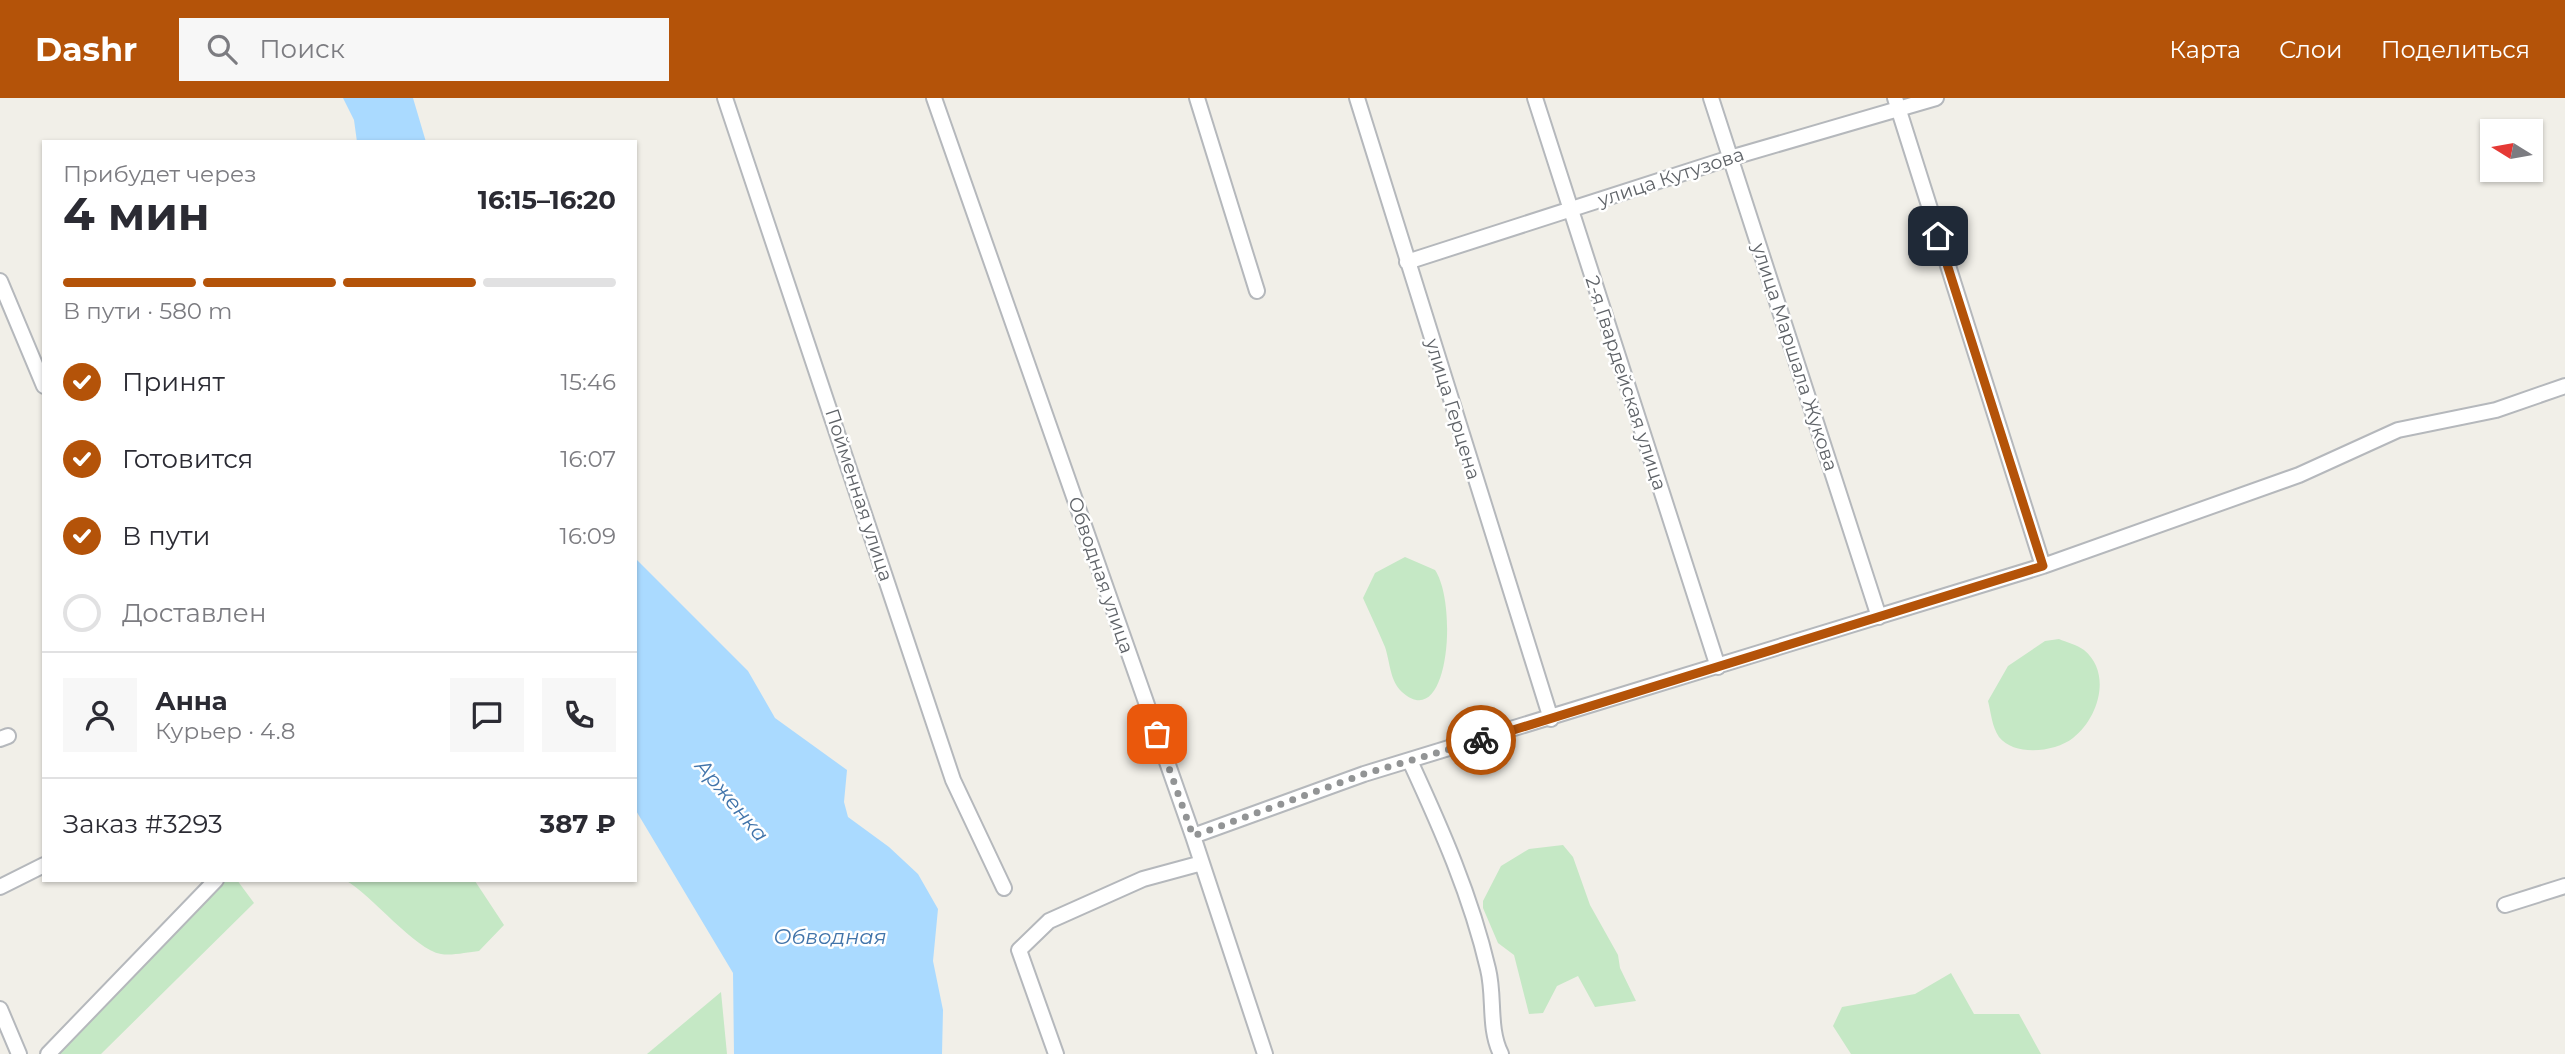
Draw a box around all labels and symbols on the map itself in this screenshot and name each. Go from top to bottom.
north arrow [2480,119,2543,182]
street label: улица Кутузова [1594,143,1747,212]
pin [1908,206,1968,266]
street label: улица Маршала Жукова [1747,239,1843,474]
street label: 2-я Гвардейская улица [1580,273,1672,493]
street label: улица Герцена [1420,335,1485,482]
street label: Пойменная улица [820,406,898,584]
street label: Обводная улица [1063,494,1139,656]
pin [1127,704,1187,764]
courier [1446,705,1516,775]
water label: Арженка [690,753,774,846]
water label: Обводная [773,924,887,949]

